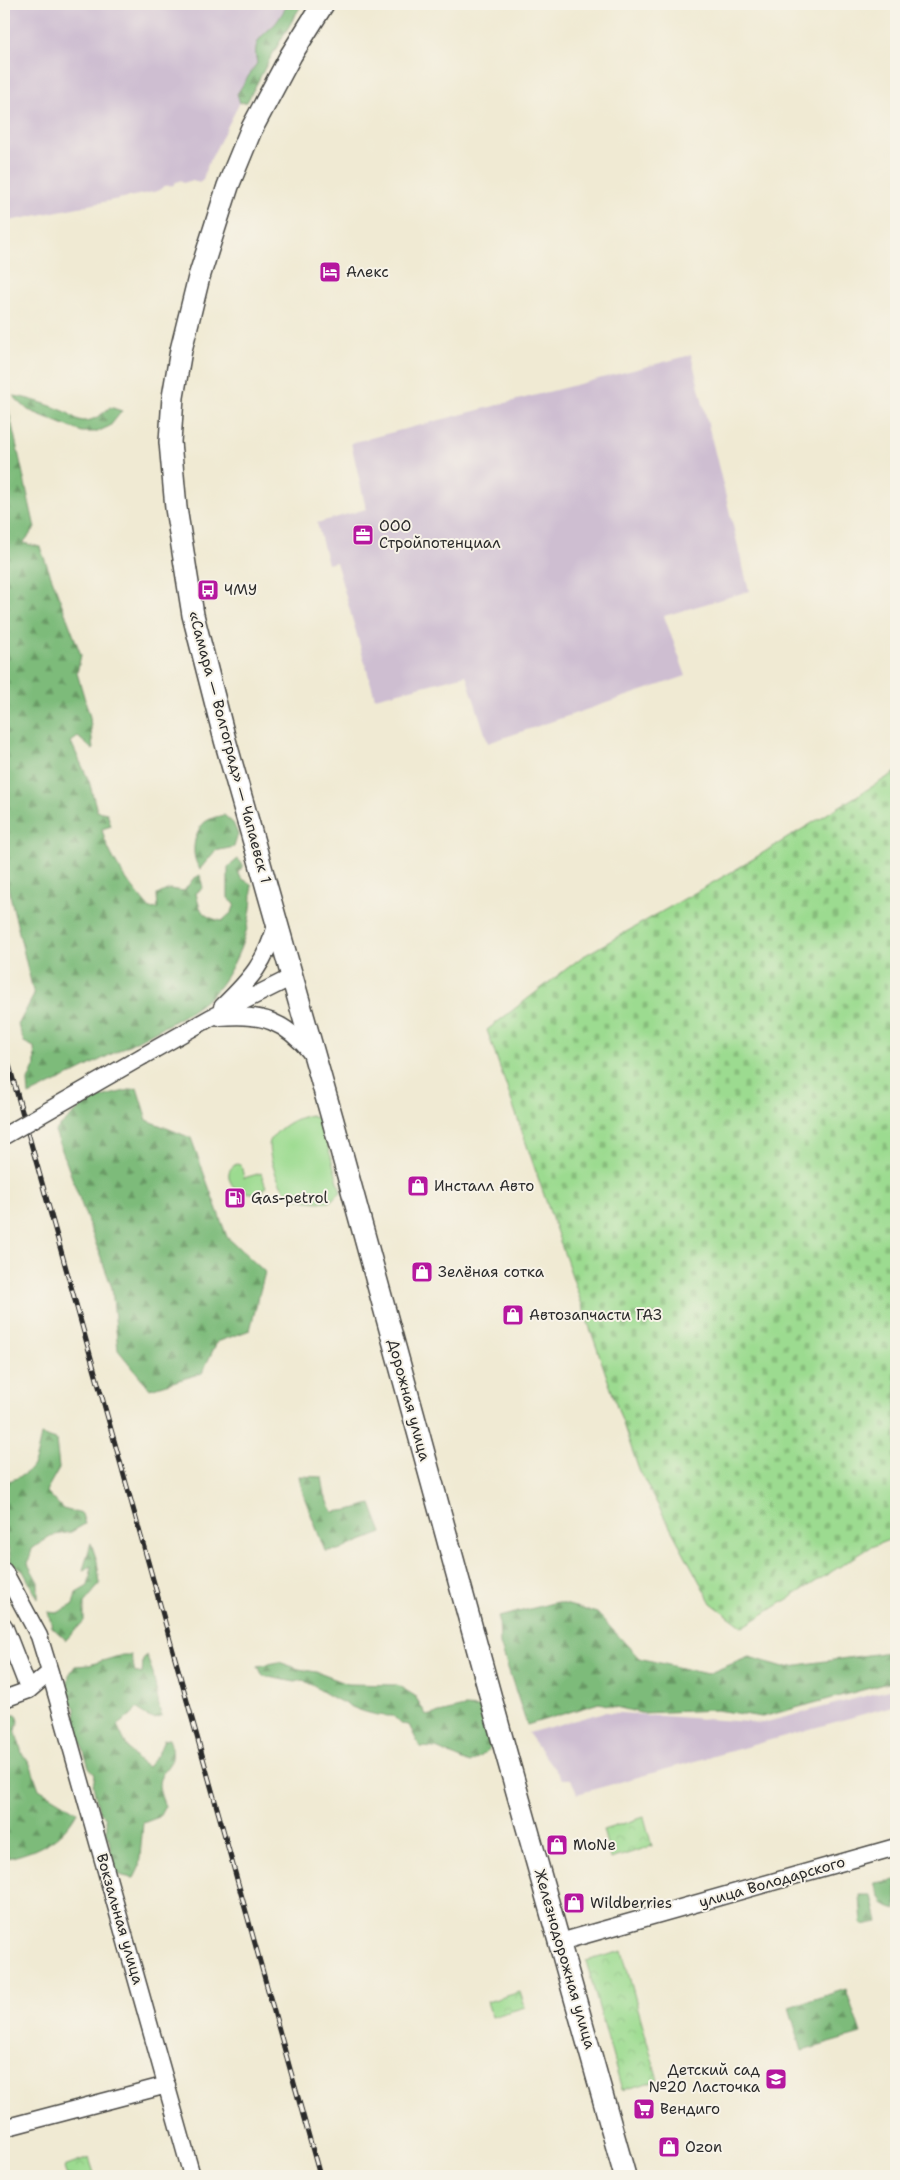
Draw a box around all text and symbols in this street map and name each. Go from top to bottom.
hotel icon: Алекс [318,260,342,284]
place label: Алекс [346,262,389,282]
place label: ООО Стройпотенциал [379,516,501,553]
office icon: ООО Стройпотенциал [351,523,375,547]
bus stop icon: ЧМУ [196,578,220,602]
place label: ЧМУ [224,580,257,600]
street label: «Самара — Волгоград» — Чапаевск 1 [184,609,276,885]
shop icon: Инсталл Авто [406,1174,430,1198]
place label: Инсталл Авто [434,1176,534,1196]
fuel station icon: Gas-petrol [223,1186,247,1210]
place label: Gas-petrol [251,1188,329,1208]
shop icon: Зелёная сотка [410,1260,434,1284]
place label: Зелёная сотка [438,1262,545,1282]
shop icon: Автозапчасти ГАЗ [501,1303,525,1327]
place label: Автозапчасти ГАЗ [529,1305,662,1325]
street label: Дорожная улица [383,1337,435,1464]
shop icon: MoNe [545,1833,569,1857]
place label: MoNe [573,1835,616,1855]
street label: Вокзальная улица [92,1851,148,1987]
street label: улица Володарского [697,1852,847,1912]
street label: Железнодорожная улица [530,1867,600,2052]
shop icon: Wildberries [562,1891,586,1915]
place label: Wildberries [590,1893,672,1913]
place label: Детский сад №20 Ласточка [648,2060,761,2097]
school or university icon: Детский сад №20 Ласточка [764,2067,788,2091]
supermarket icon: Вендиго [632,2097,656,2121]
place label: Вендиго [660,2099,720,2119]
shop icon: Ozon [657,2135,681,2159]
place label: Ozon [685,2137,722,2157]

